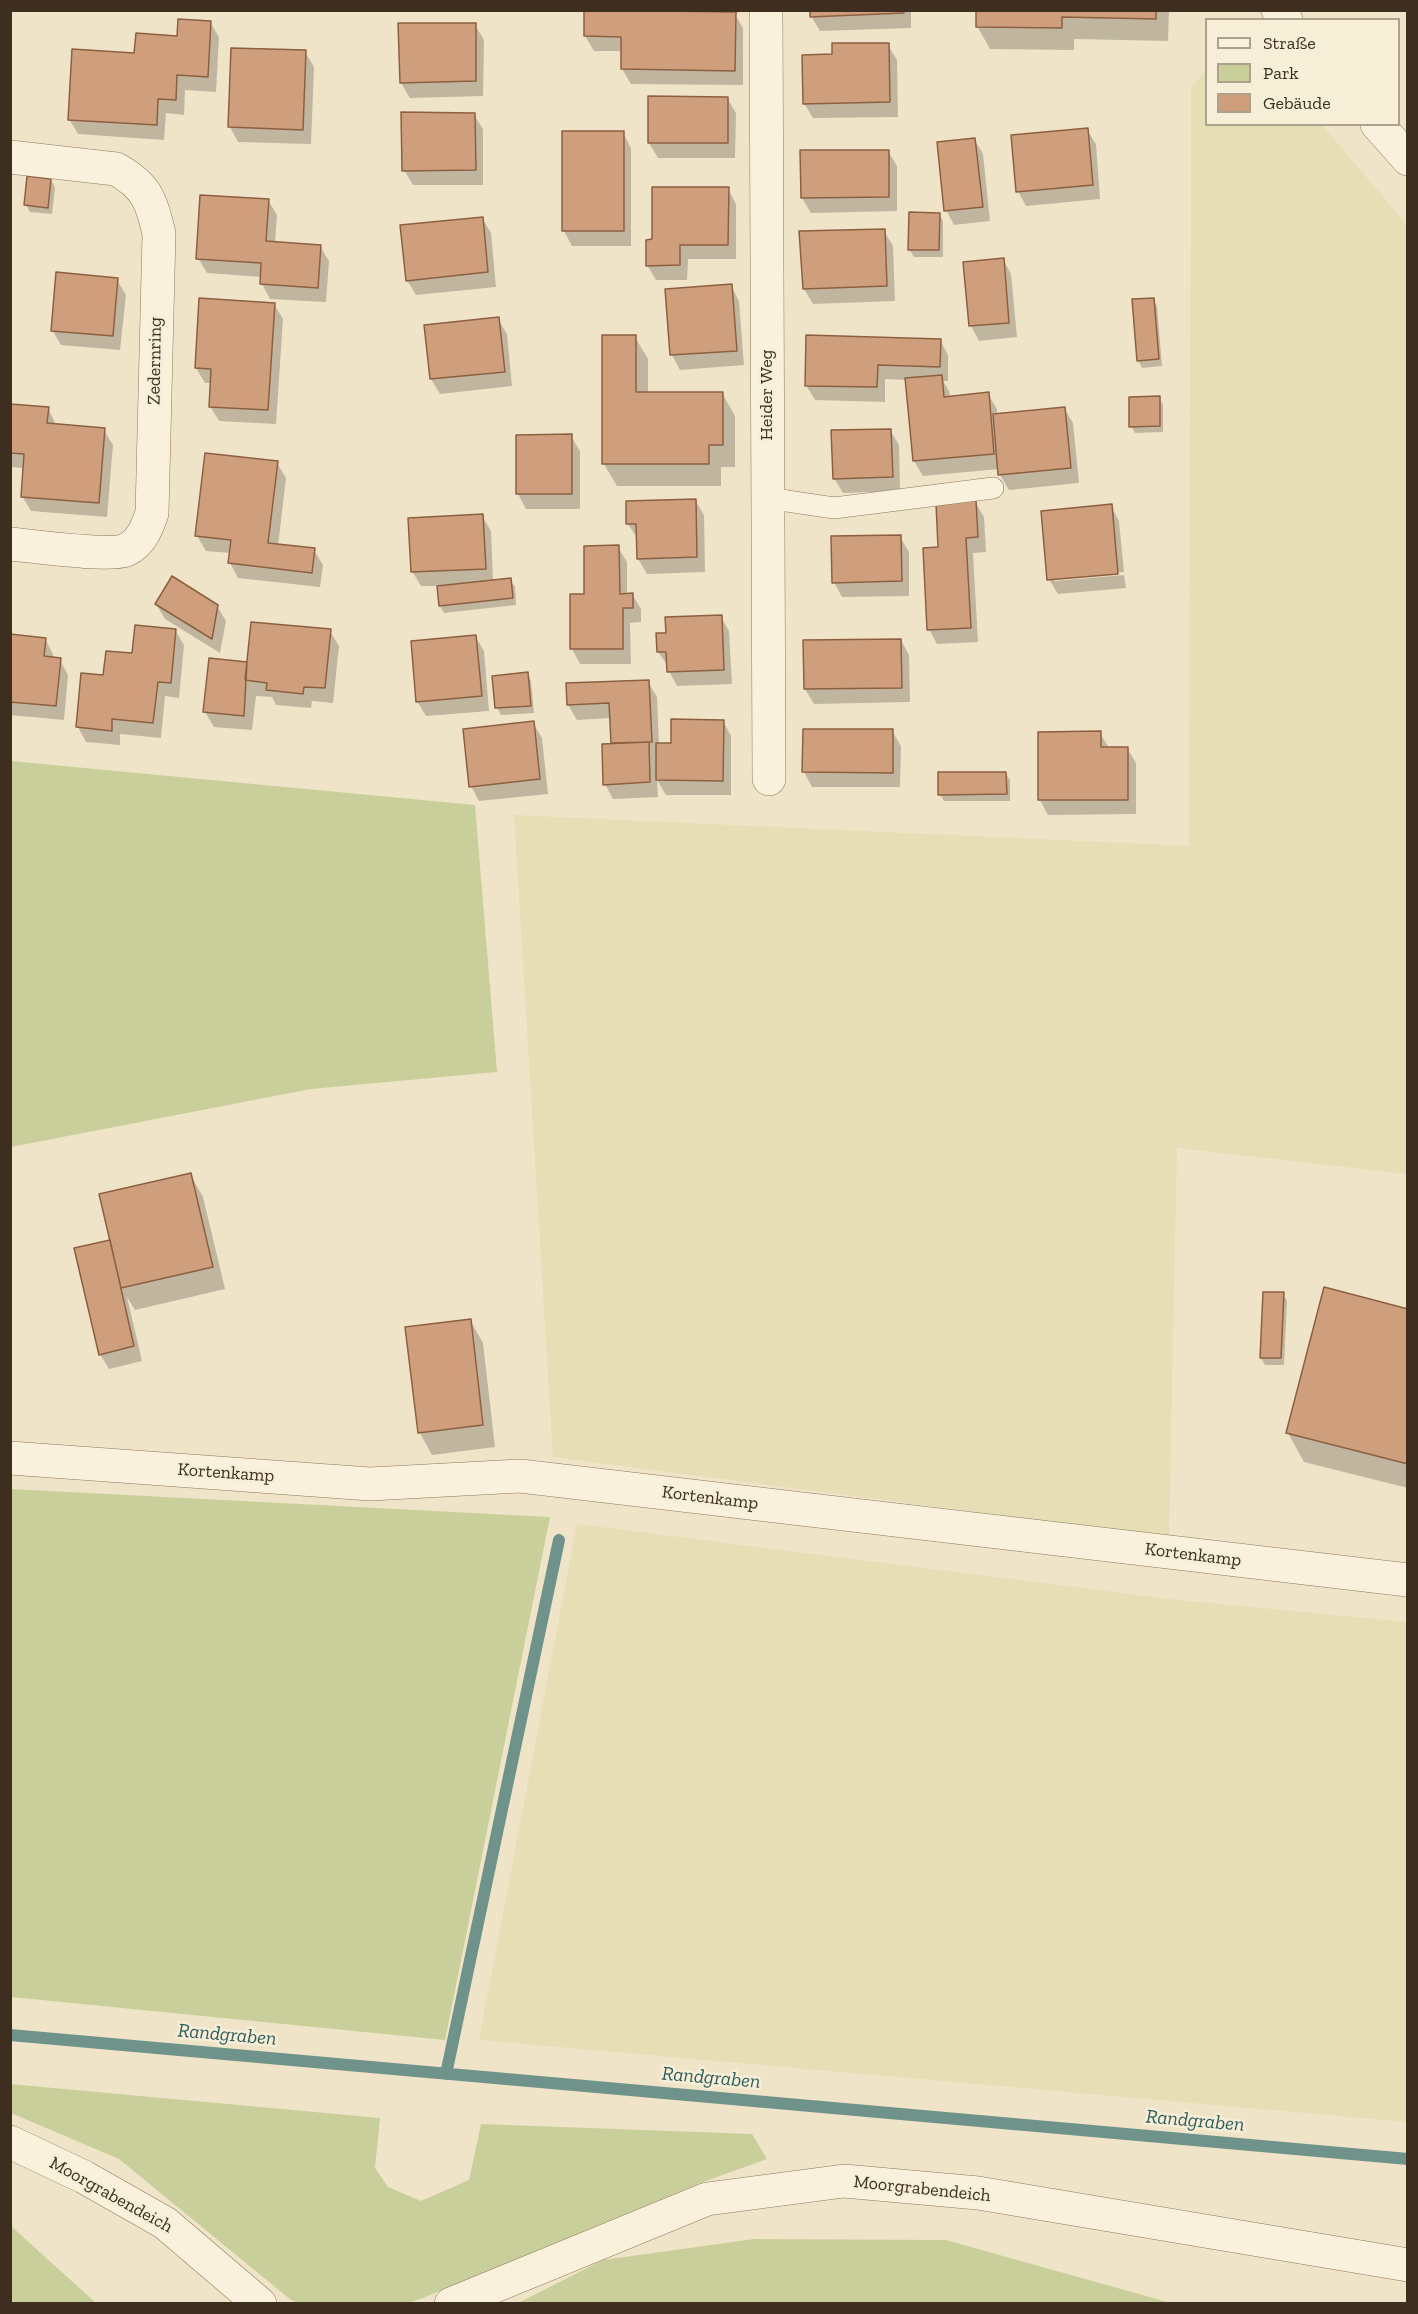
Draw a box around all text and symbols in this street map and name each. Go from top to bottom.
legend [1205,18,1400,126]
text: Straße [1263,32,1316,54]
text: Park [1263,62,1299,84]
text: Gebäude [1263,92,1331,114]
street label: Zedernring [143,317,167,405]
street label: Heider Weg [756,350,778,440]
street label: Kortenkamp [177,1459,275,1487]
street label: Kortenkamp [661,1481,759,1515]
street label: Kortenkamp [1144,1538,1242,1572]
water label: Randgraben [177,2019,277,2051]
water label: Randgraben [661,2062,761,2094]
water label: Randgraben [1145,2105,1245,2137]
street label: Moorgrabendeich [46,2152,176,2238]
street label: Moorgrabendeich [852,2171,992,2207]

